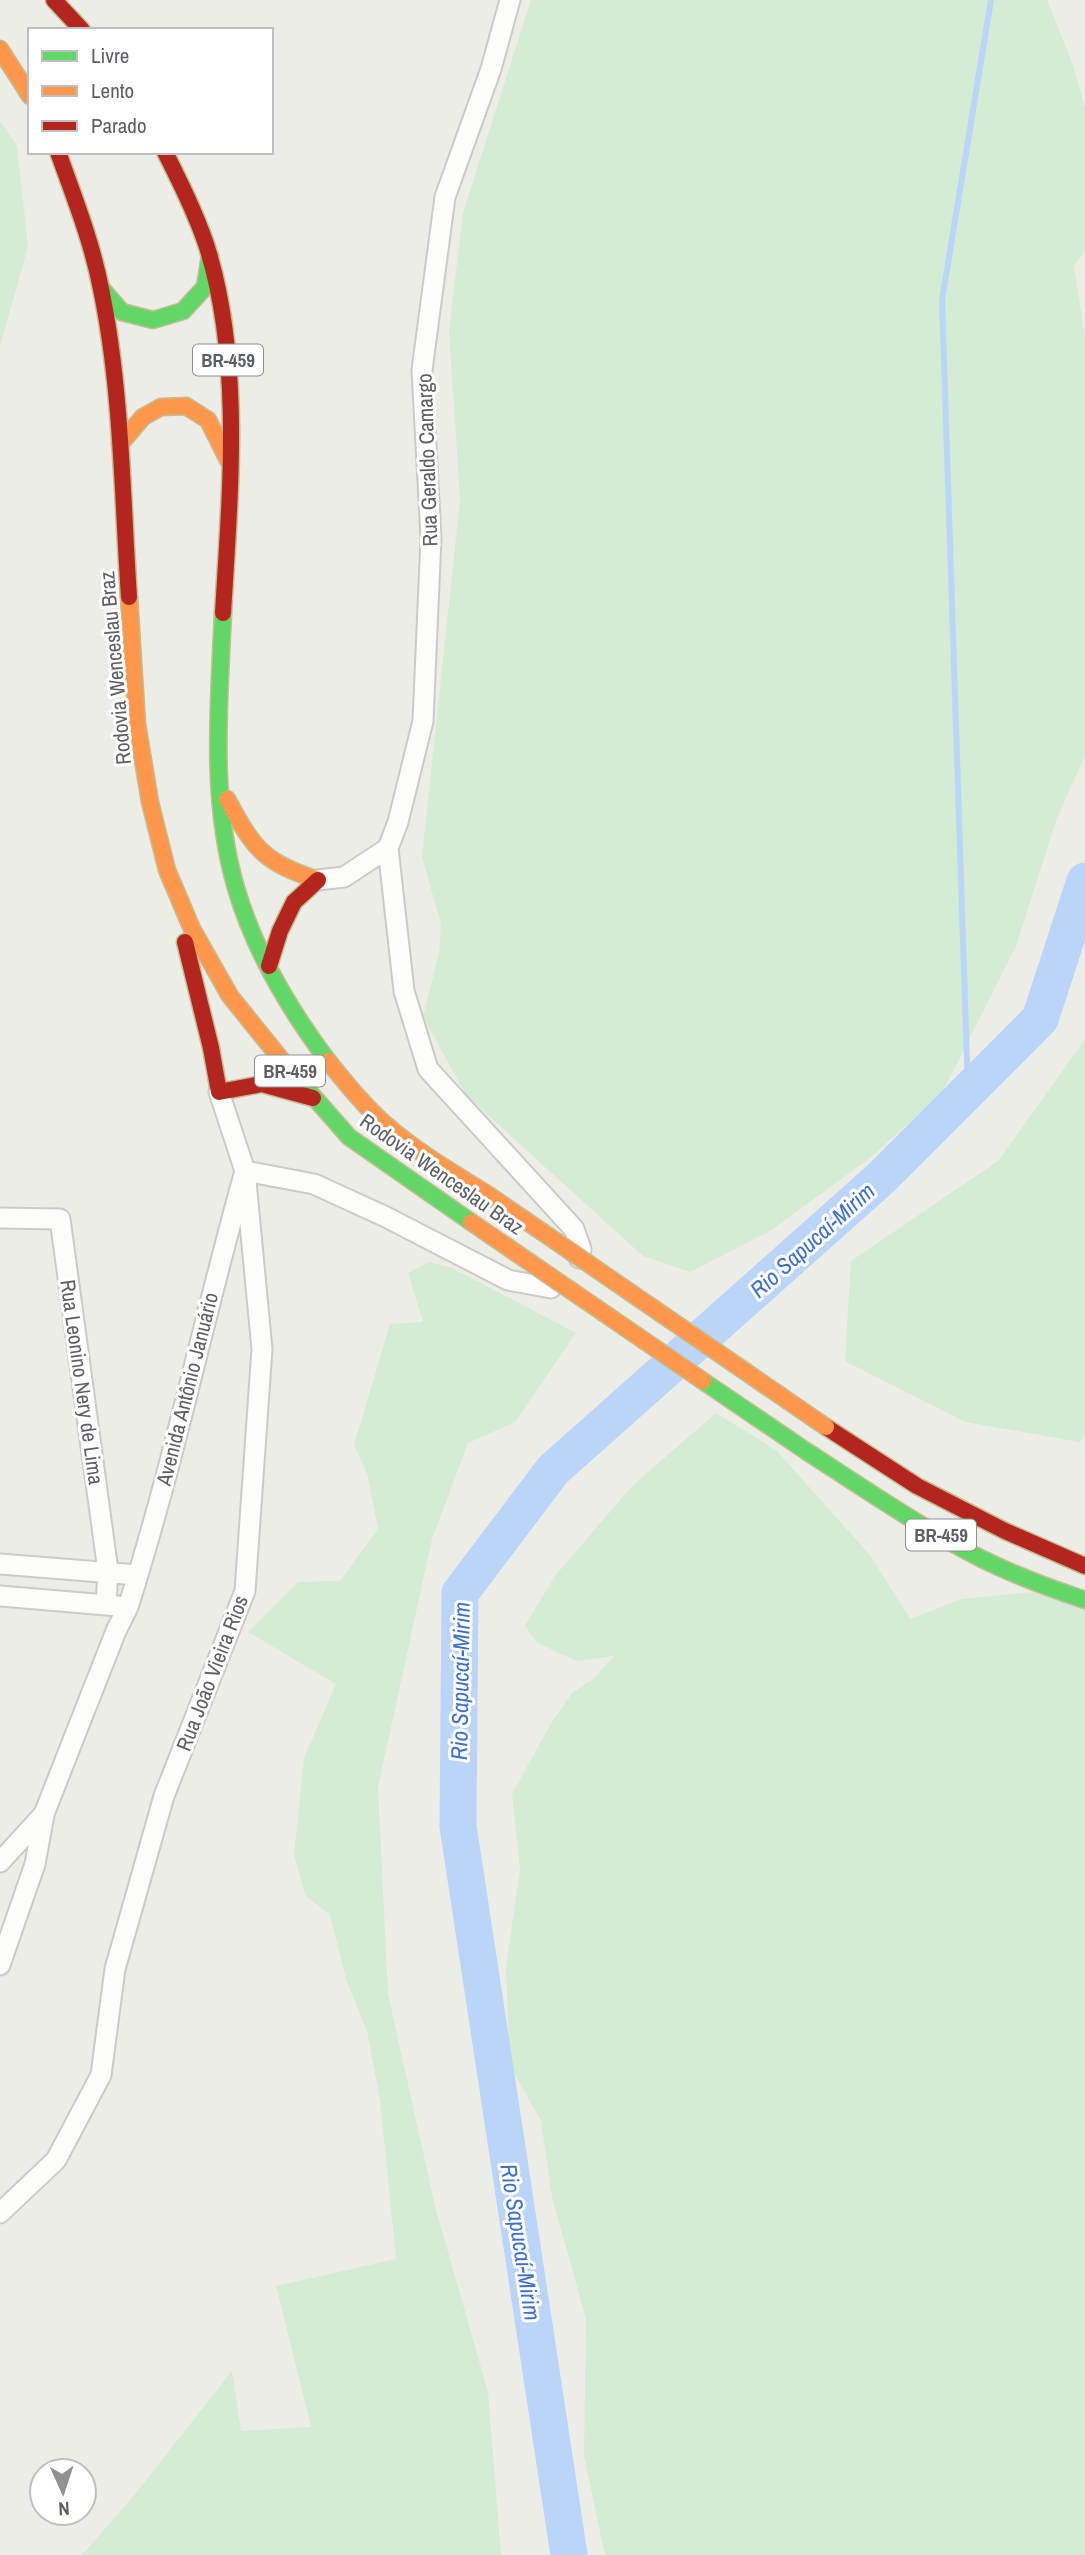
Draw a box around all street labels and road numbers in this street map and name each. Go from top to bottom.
road number: BR-459 [193,344,263,376]
street label: Rua Geraldo Camargo [409,373,445,547]
street label: Rodovia Wenceslau Braz [92,570,138,766]
road number: BR-459 [255,1056,325,1086]
street label: Rodovia Wenceslau Braz [354,1106,530,1242]
street label: Rua Leonino Nery de Lima [53,1278,111,1487]
street label: Avenida Antônio Januário [149,1289,225,1489]
road number: BR-459 [906,1520,976,1550]
street label: Rua João Vieira Rios [169,1591,255,1755]

